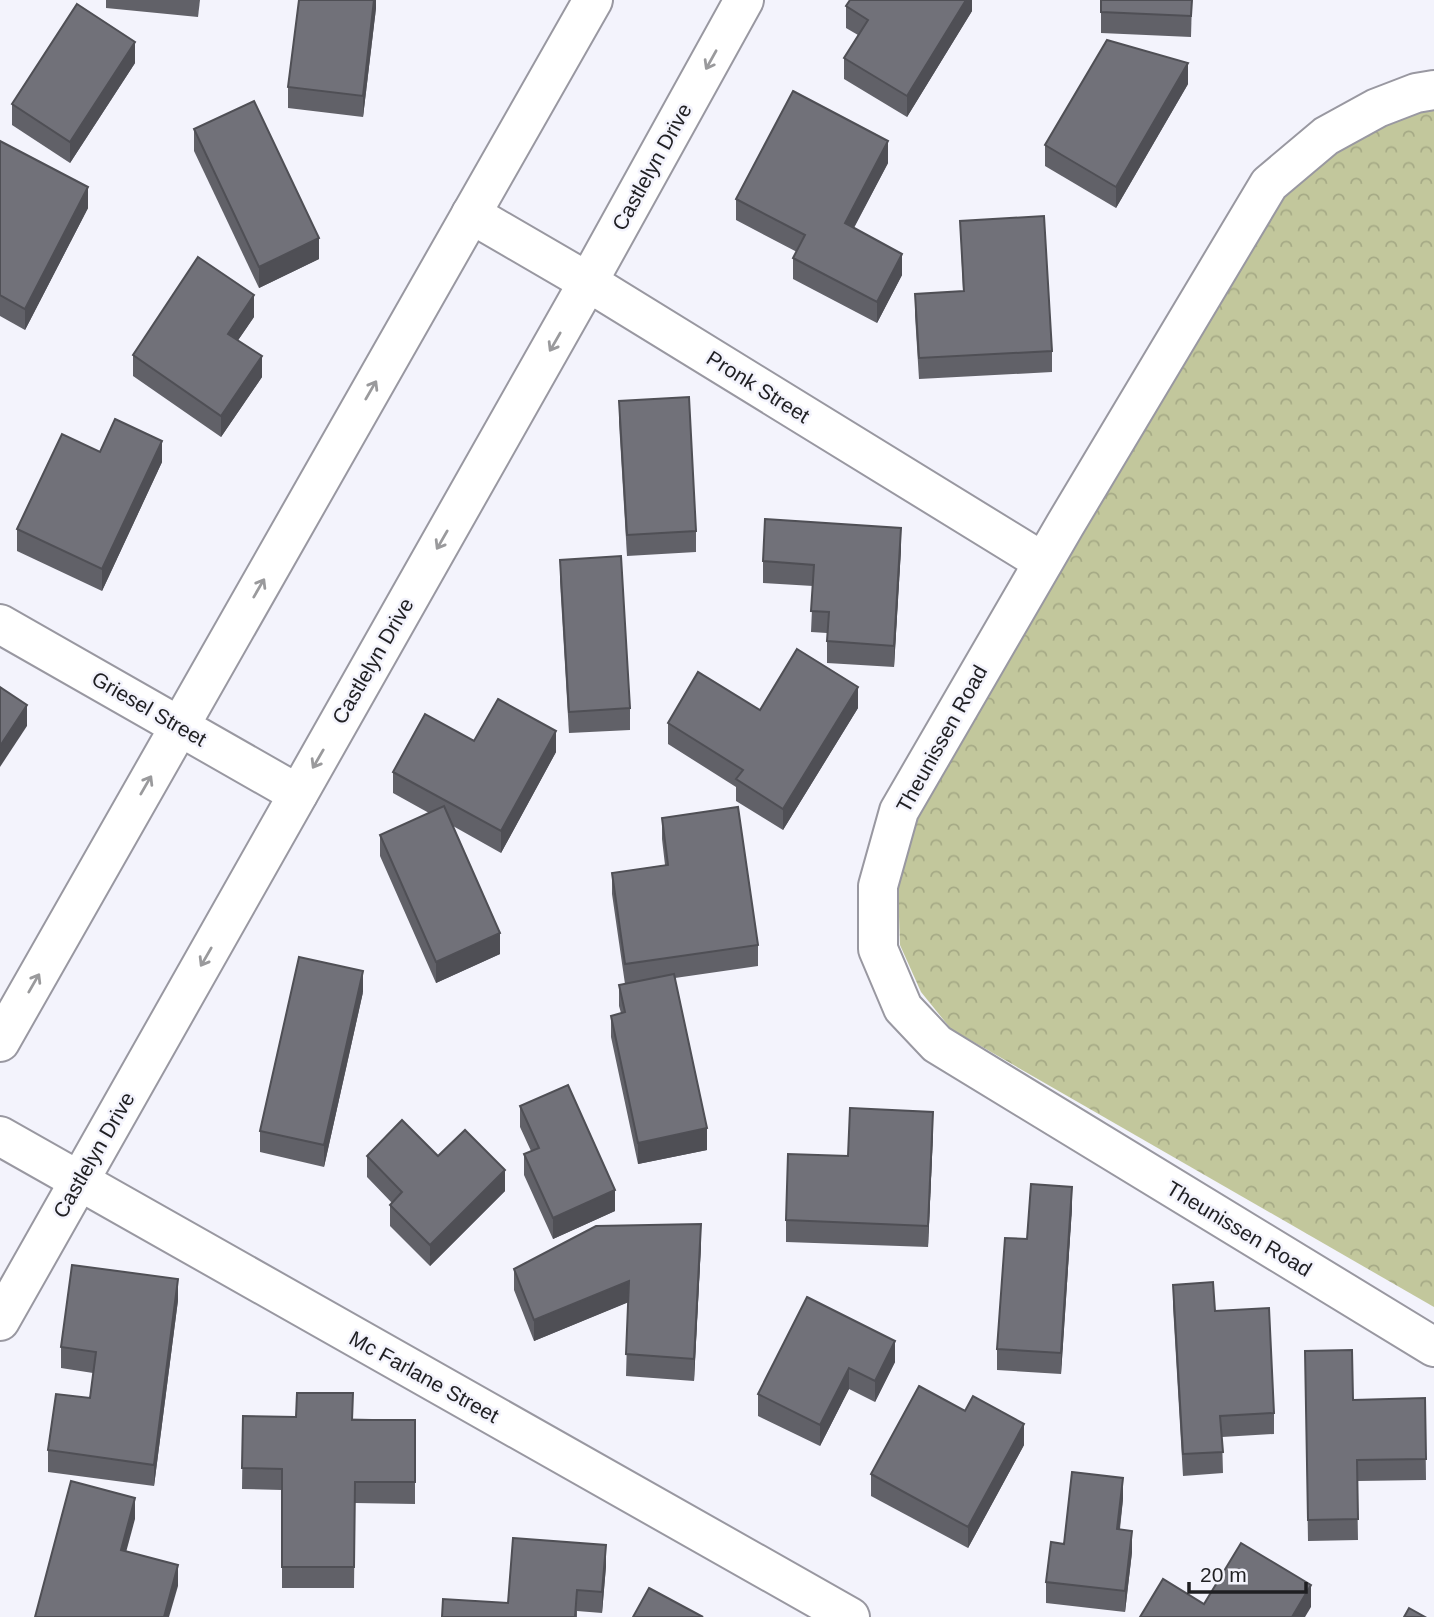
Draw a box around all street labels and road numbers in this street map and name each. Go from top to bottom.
street label: Castlelyn Drive [607,99,696,234]
street label: Pronk Street [703,346,814,427]
street label: Castlelyn Drive [327,594,418,728]
street label: Theunissen Road [892,661,992,816]
street label: Griesel Street [88,667,211,751]
street label: Castlelyn Drive [48,1088,139,1222]
street label: Theunissen Road [1163,1176,1316,1281]
street label: Mc Farlane Street [346,1326,503,1427]

